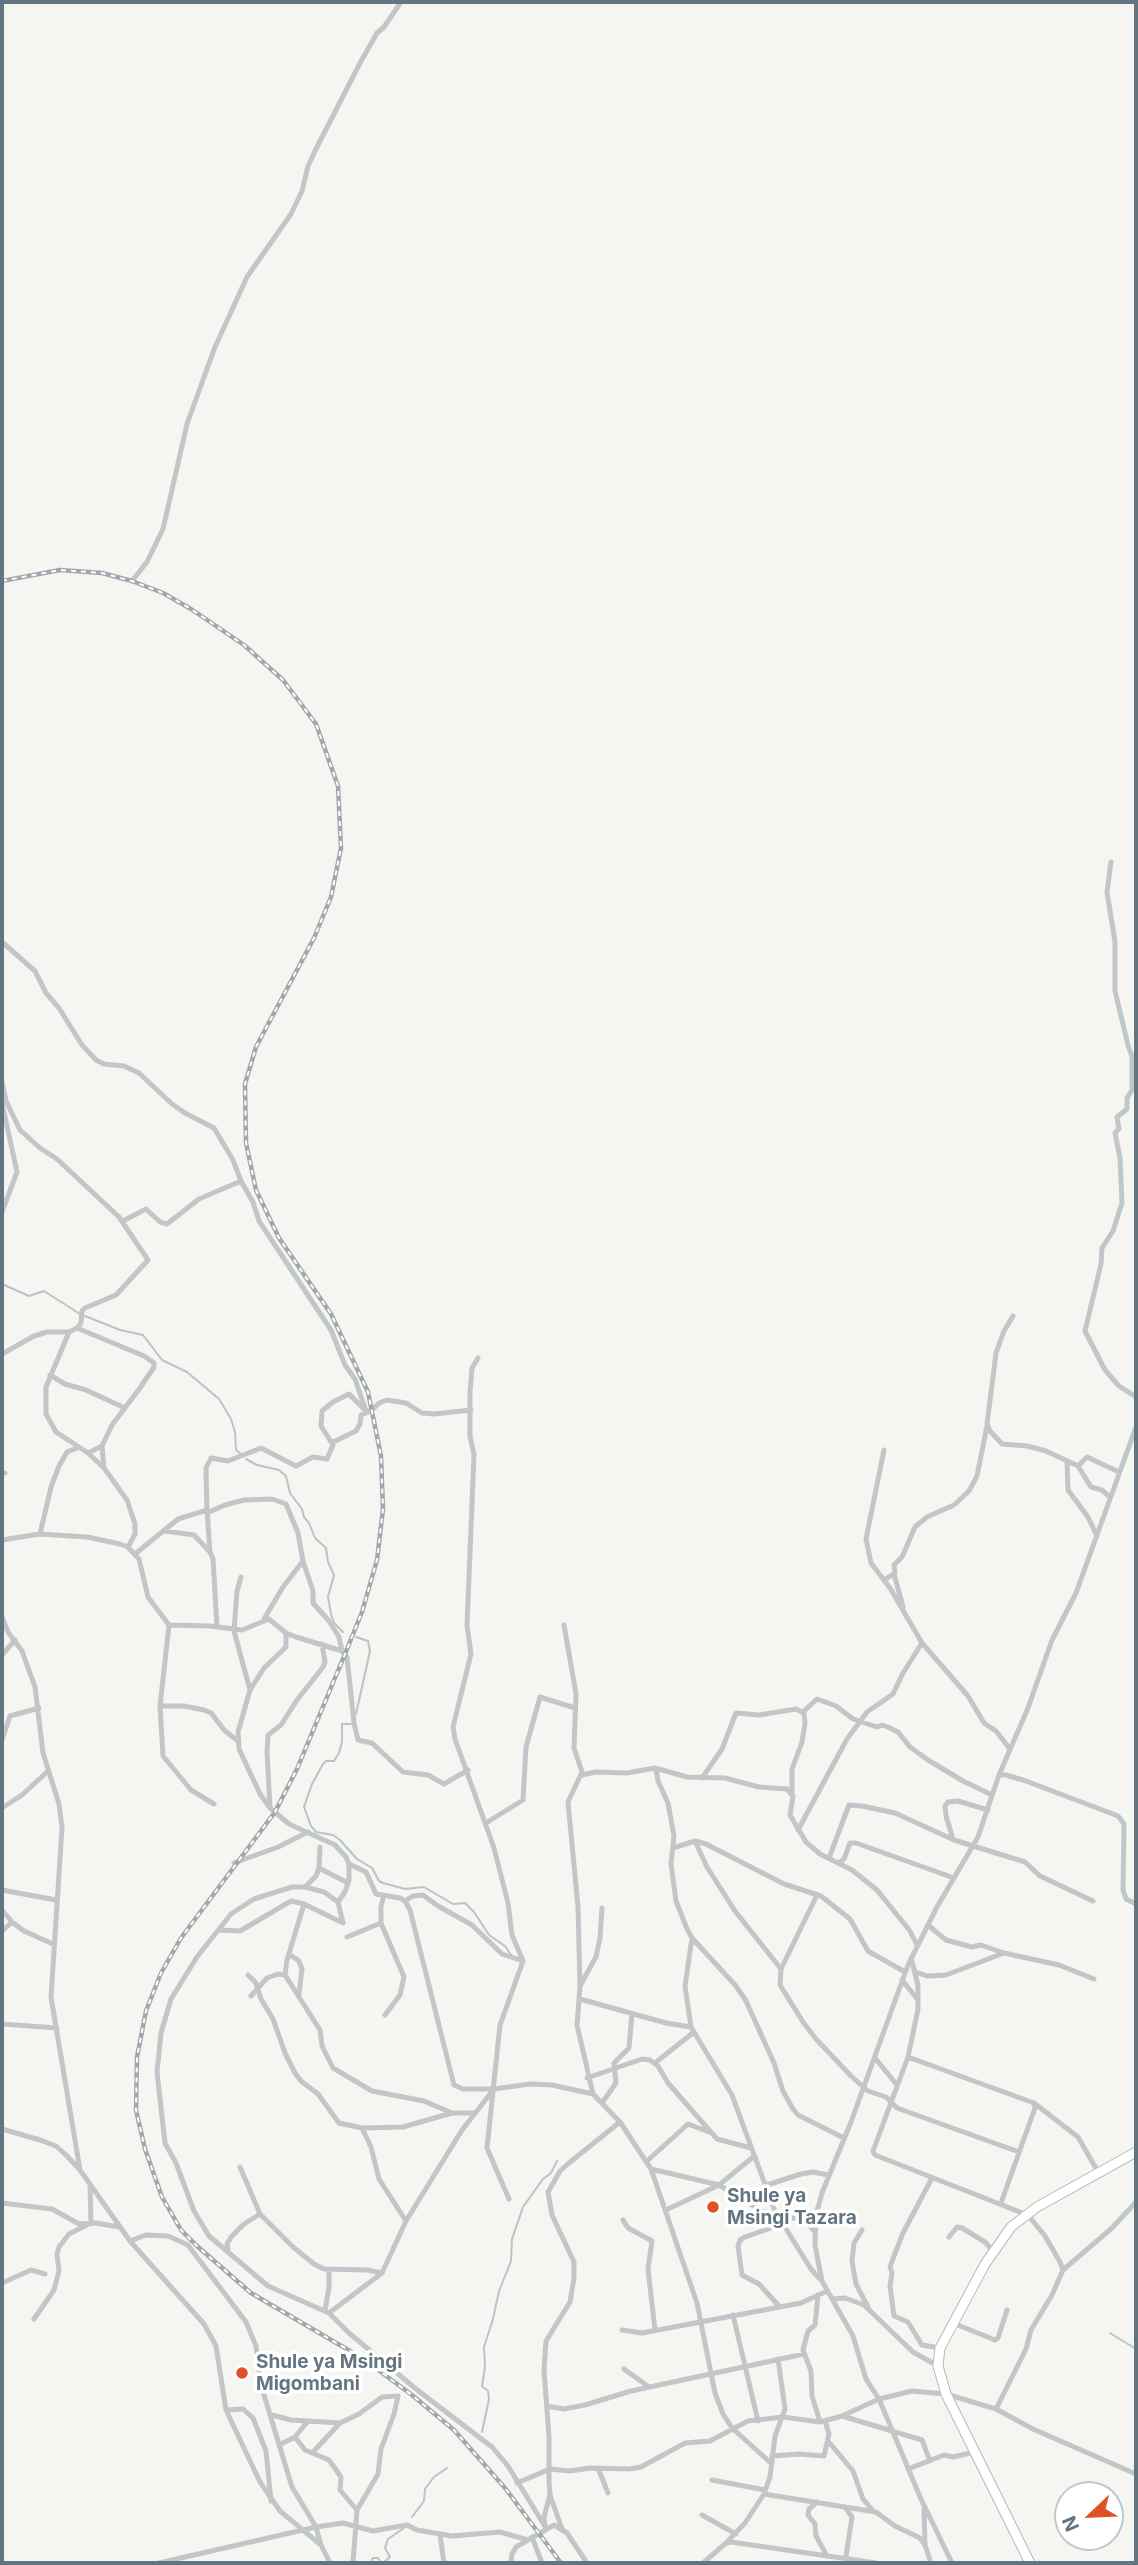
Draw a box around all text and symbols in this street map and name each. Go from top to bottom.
place label: Shule ya Msingi Tazara [727,2185,857,2229]
marker: Shule ya Msingi Tazara [705,2199,721,2215]
place label: Shule ya Msingi Migombani [256,2351,402,2395]
marker: Shule ya Msingi Migombani [234,2365,250,2381]
north arrow [1054,2481,1124,2551]
text: N [1058,2512,1084,2535]

